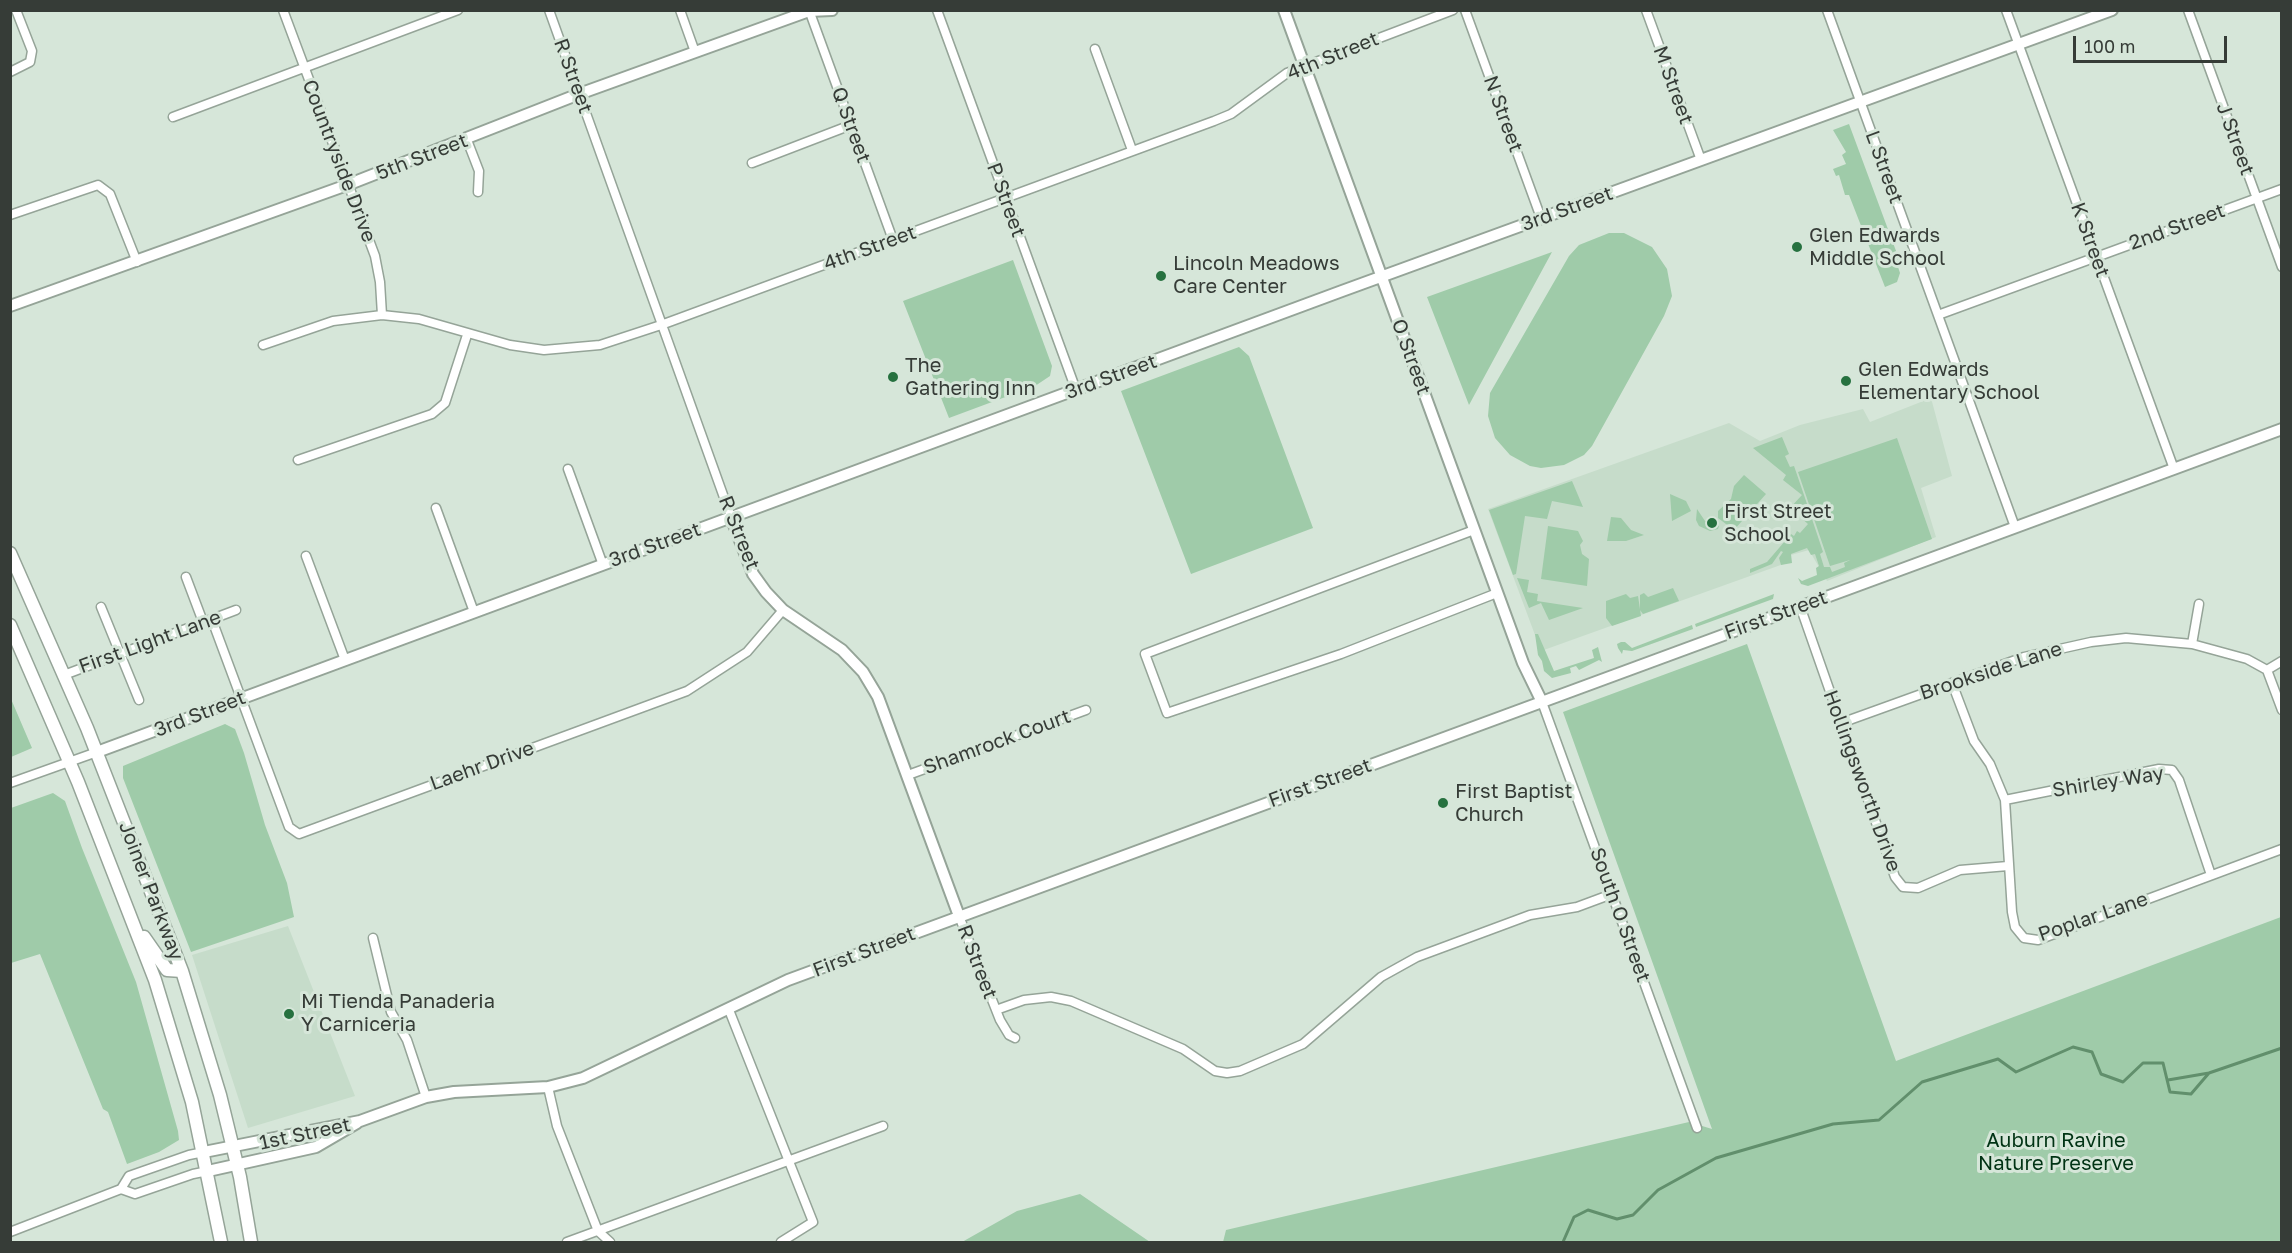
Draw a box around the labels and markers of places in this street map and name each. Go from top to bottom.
place label: Glen Edwards Middle School [1809,224,1945,271]
marker: Glen Edwards Middle School [1790,240,1804,254]
place label: Lincoln Meadows Care Center [1173,252,1340,299]
marker: Lincoln Meadows Care Center [1154,269,1168,283]
place label: The Gathering Inn [905,354,1036,401]
place label: Glen Edwards Elementary School [1858,358,2040,405]
marker: The Gathering Inn [886,370,900,384]
marker: Glen Edwards Elementary School [1839,374,1853,388]
place label: First Street School [1724,500,1832,547]
marker: First Street School [1705,516,1719,530]
place label: First Baptist Church [1455,780,1573,827]
marker: First Baptist Church [1436,796,1450,810]
place label: Mi Tienda Panaderia Y Carniceria [301,990,495,1037]
marker: Mi Tienda Panaderia Y Carniceria [282,1007,296,1021]

